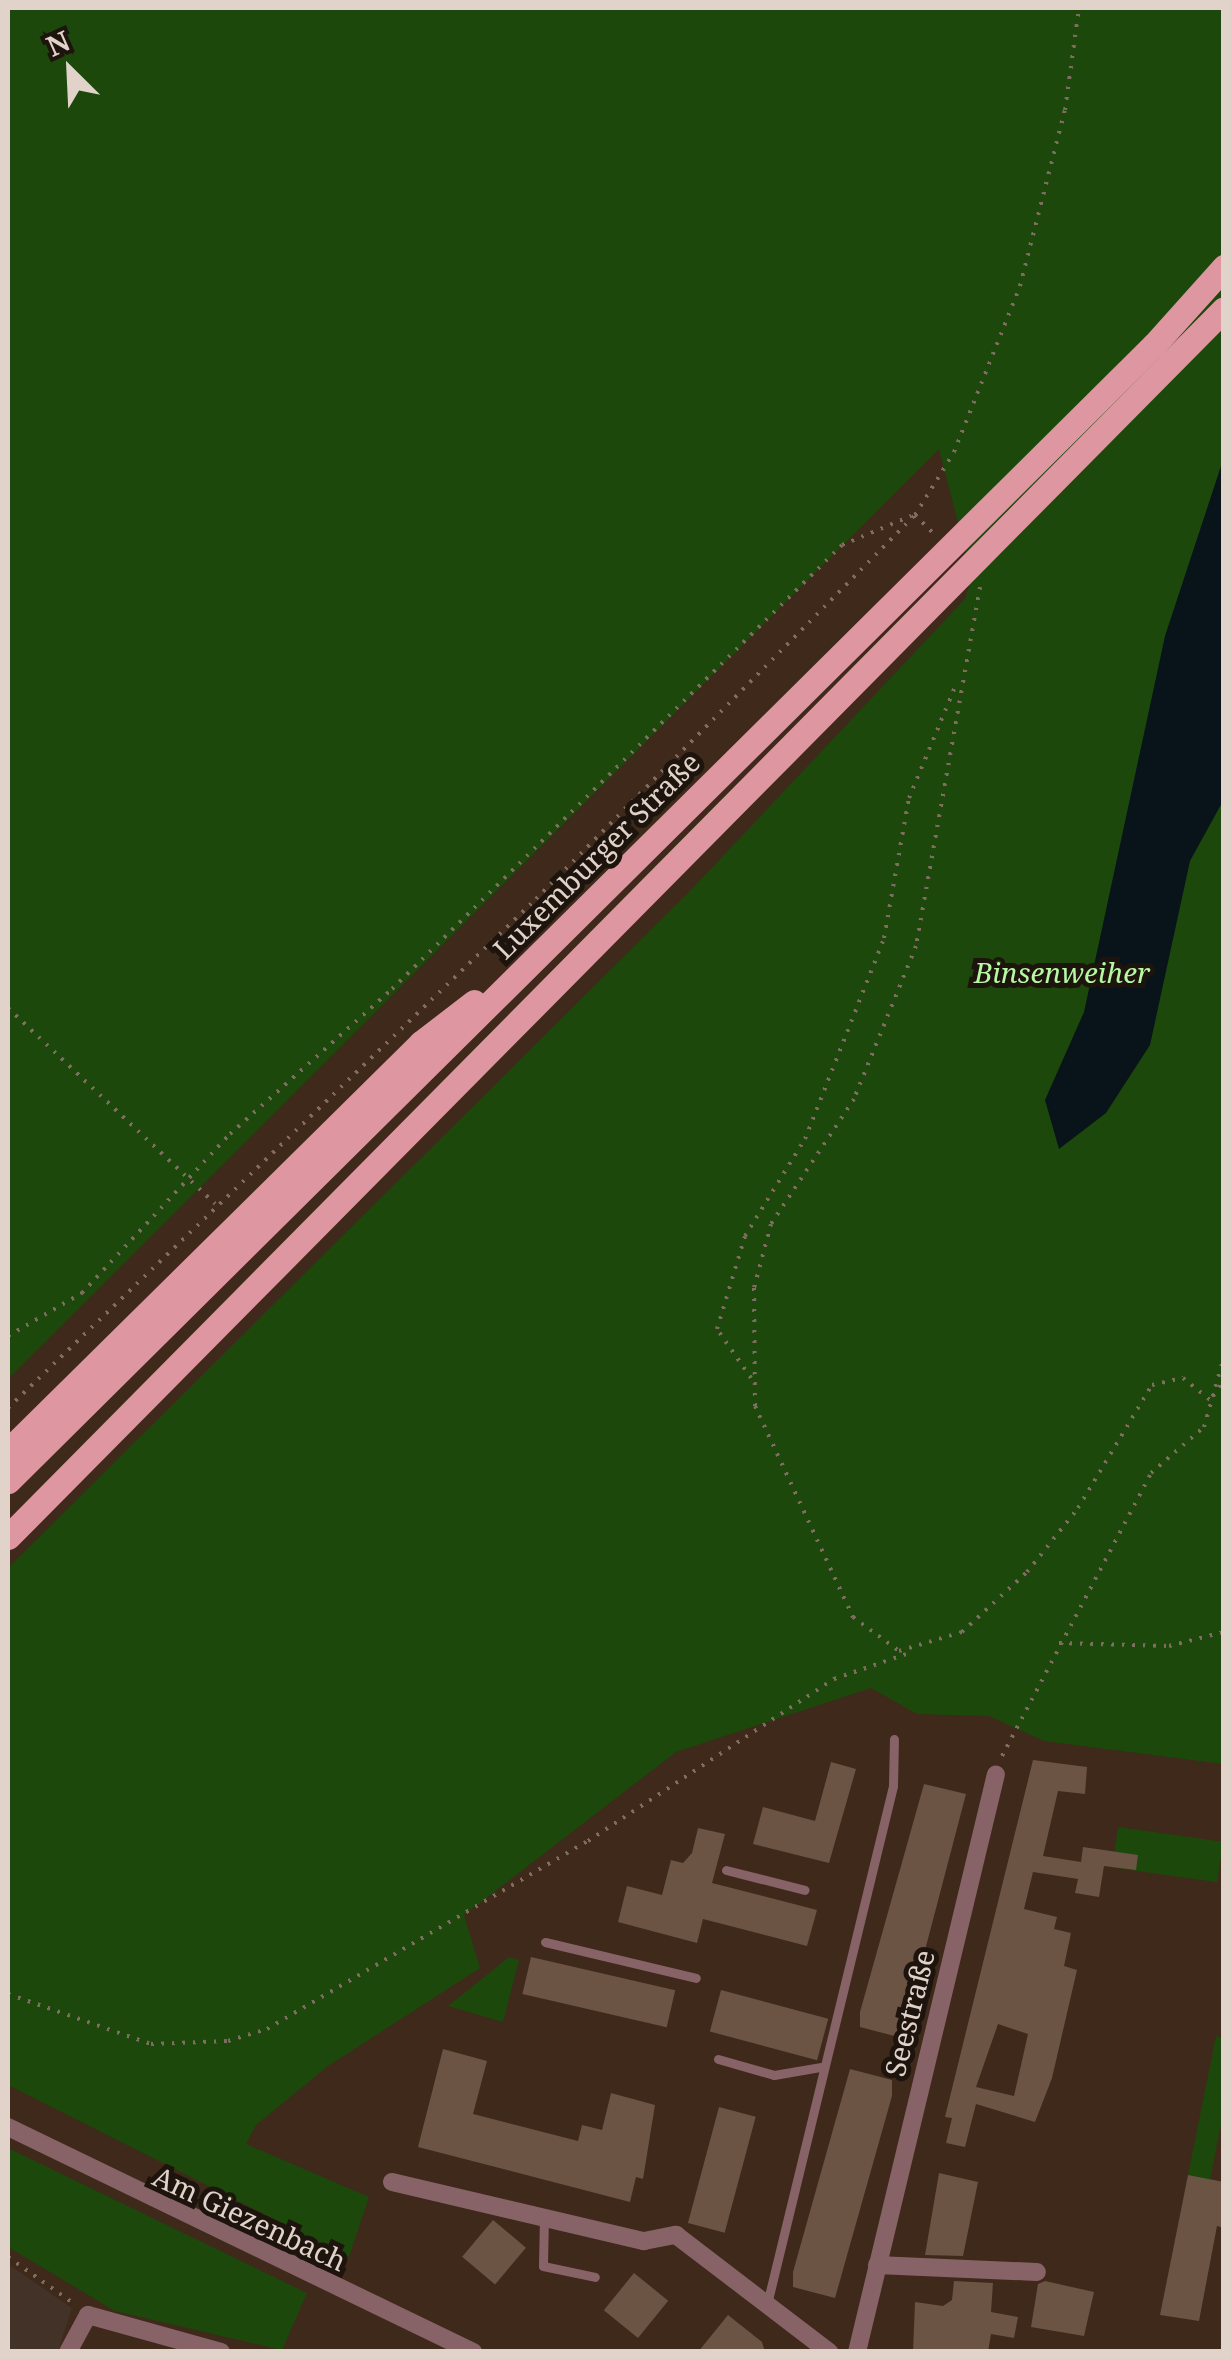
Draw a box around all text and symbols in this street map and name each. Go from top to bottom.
north arrow [20,20,120,120]
text: N [40,21,76,64]
street label: Luxemburger Straße [486,745,706,965]
park label: Binsenweiher [974,955,1150,989]
street label: Seestraße [877,1946,941,2080]
street label: Am Giezenbach [148,2159,352,2277]

